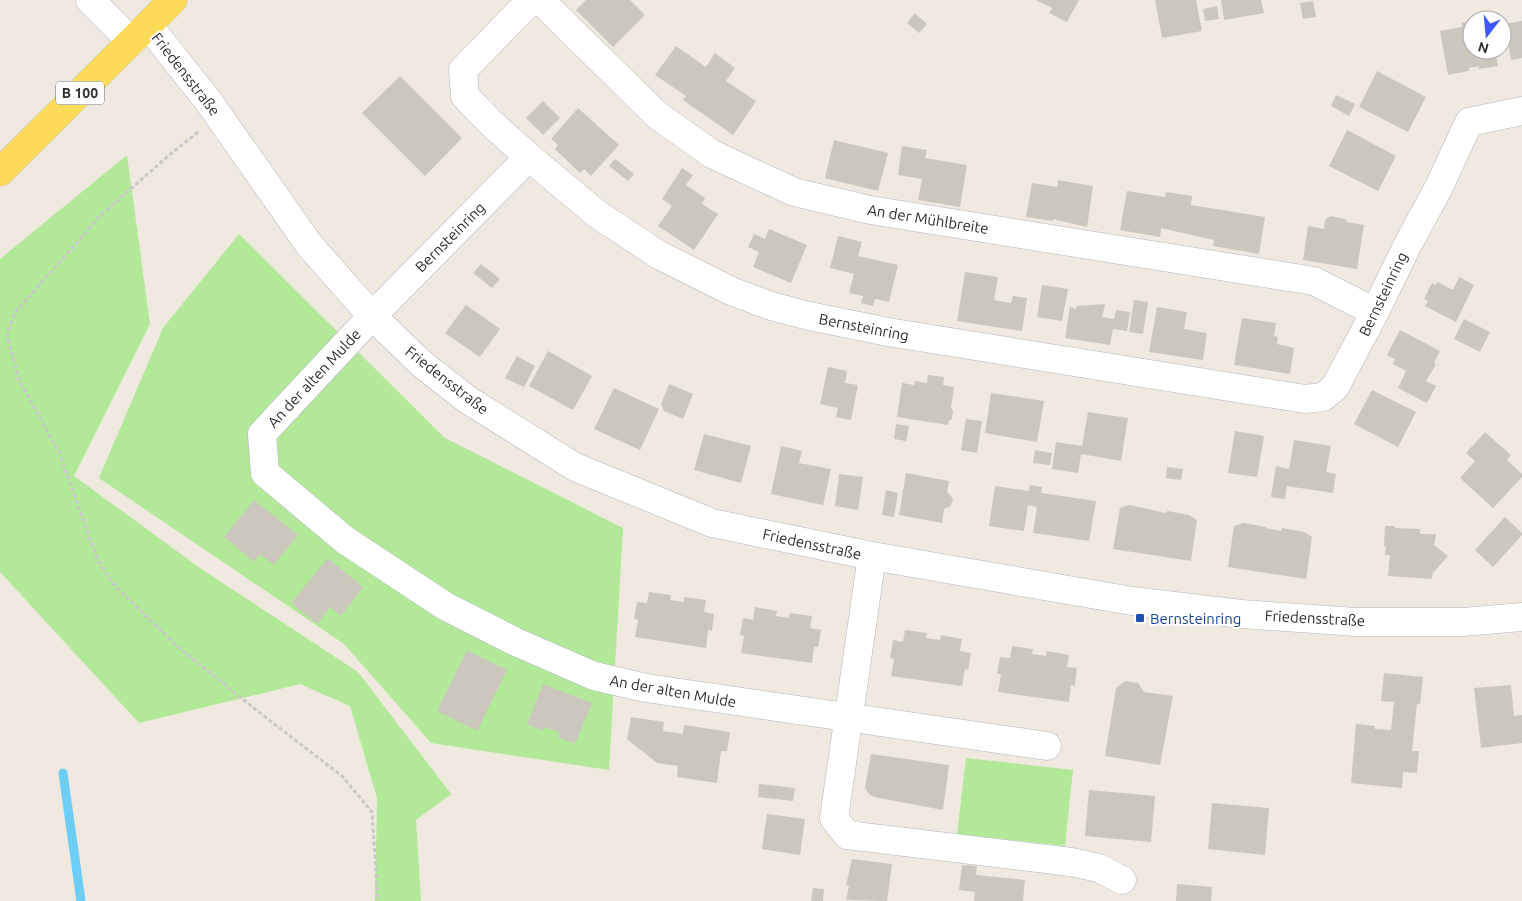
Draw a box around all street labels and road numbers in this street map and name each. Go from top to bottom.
street label: Friedensstraße [148,29,224,119]
road number: B 100 [56,82,104,105]
street label: Bernsteinring [412,199,488,275]
street label: An der Mühlbreite [866,201,990,237]
street label: Bernsteinring [1355,249,1411,339]
street label: Bernsteinring [817,310,911,344]
street label: An der alten Mulde [264,325,364,431]
street label: Friedensstraße [402,342,492,418]
street label: Friedensstraße [761,525,863,563]
street label: Friedensstraße [1264,607,1366,629]
street label: An der alten Mulde [608,671,738,711]

